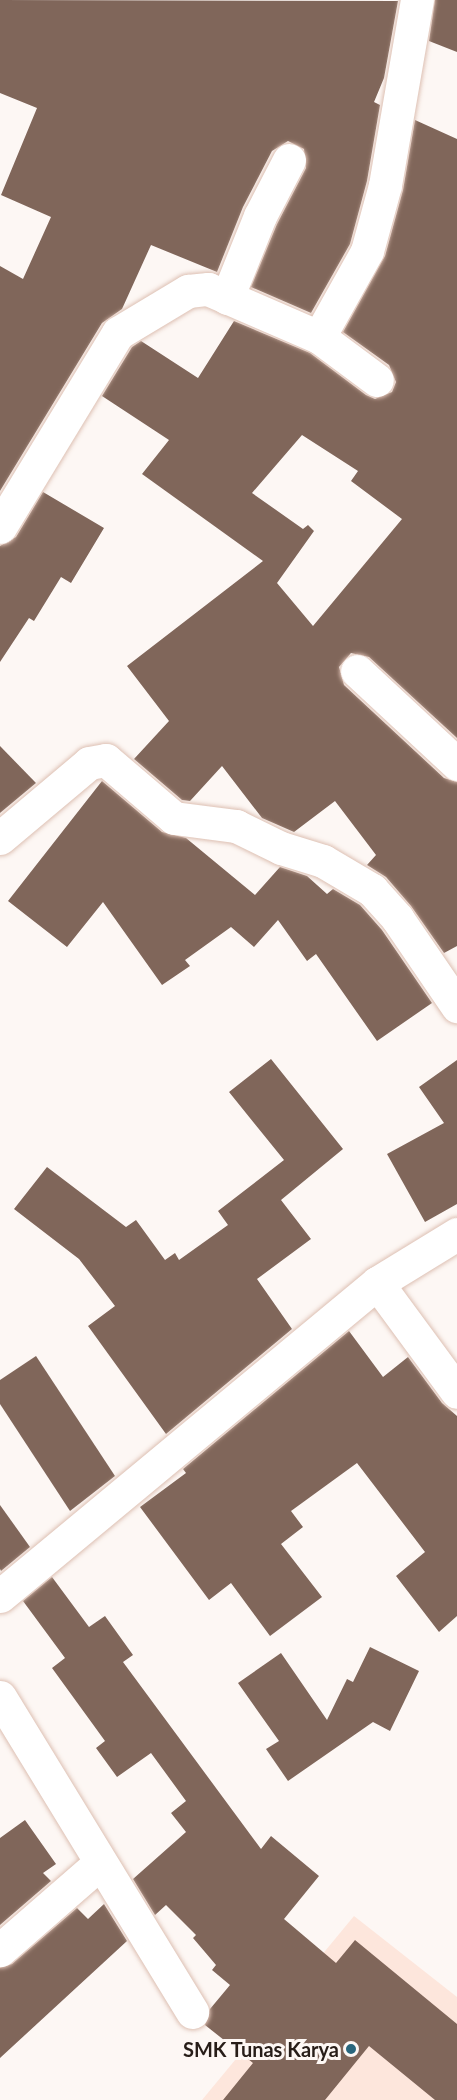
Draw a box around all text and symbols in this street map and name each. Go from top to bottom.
place label: SMK Tunas Karya [182,2037,339,2061]
marker: SMK Tunas Karya [344,2042,358,2056]

